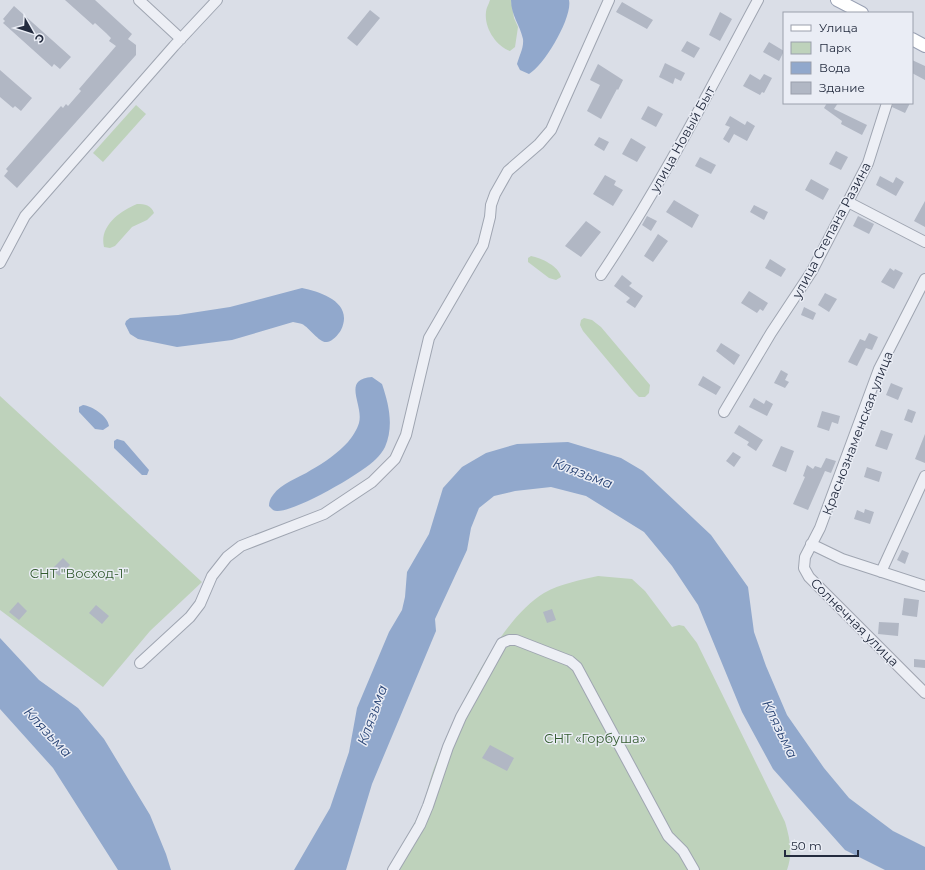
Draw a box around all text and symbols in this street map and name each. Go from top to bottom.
north arrow [12,12,52,52]
legend [783,12,913,104]
text: Улица [819,20,858,35]
text: С [32,31,48,46]
text: Парк [819,40,851,55]
text: Вода [819,60,850,75]
text: Здание [819,80,865,95]
street label: улица Новый Быт [646,82,718,196]
street label: улица Степана Разина [788,159,874,302]
street label: Краснознаменская улица [818,349,896,517]
water label: Клязьма [550,453,616,493]
park label: СНТ "Восход-1" [30,565,128,581]
street label: Солнечная улица [808,575,902,669]
water label: Клязьма [353,682,391,748]
water label: Клязьма [758,697,802,761]
water label: Клязьма [20,703,76,761]
park label: СНТ «Горбуша» [544,730,646,746]
scale bar [785,832,858,858]
text: 50 m [791,838,822,853]

